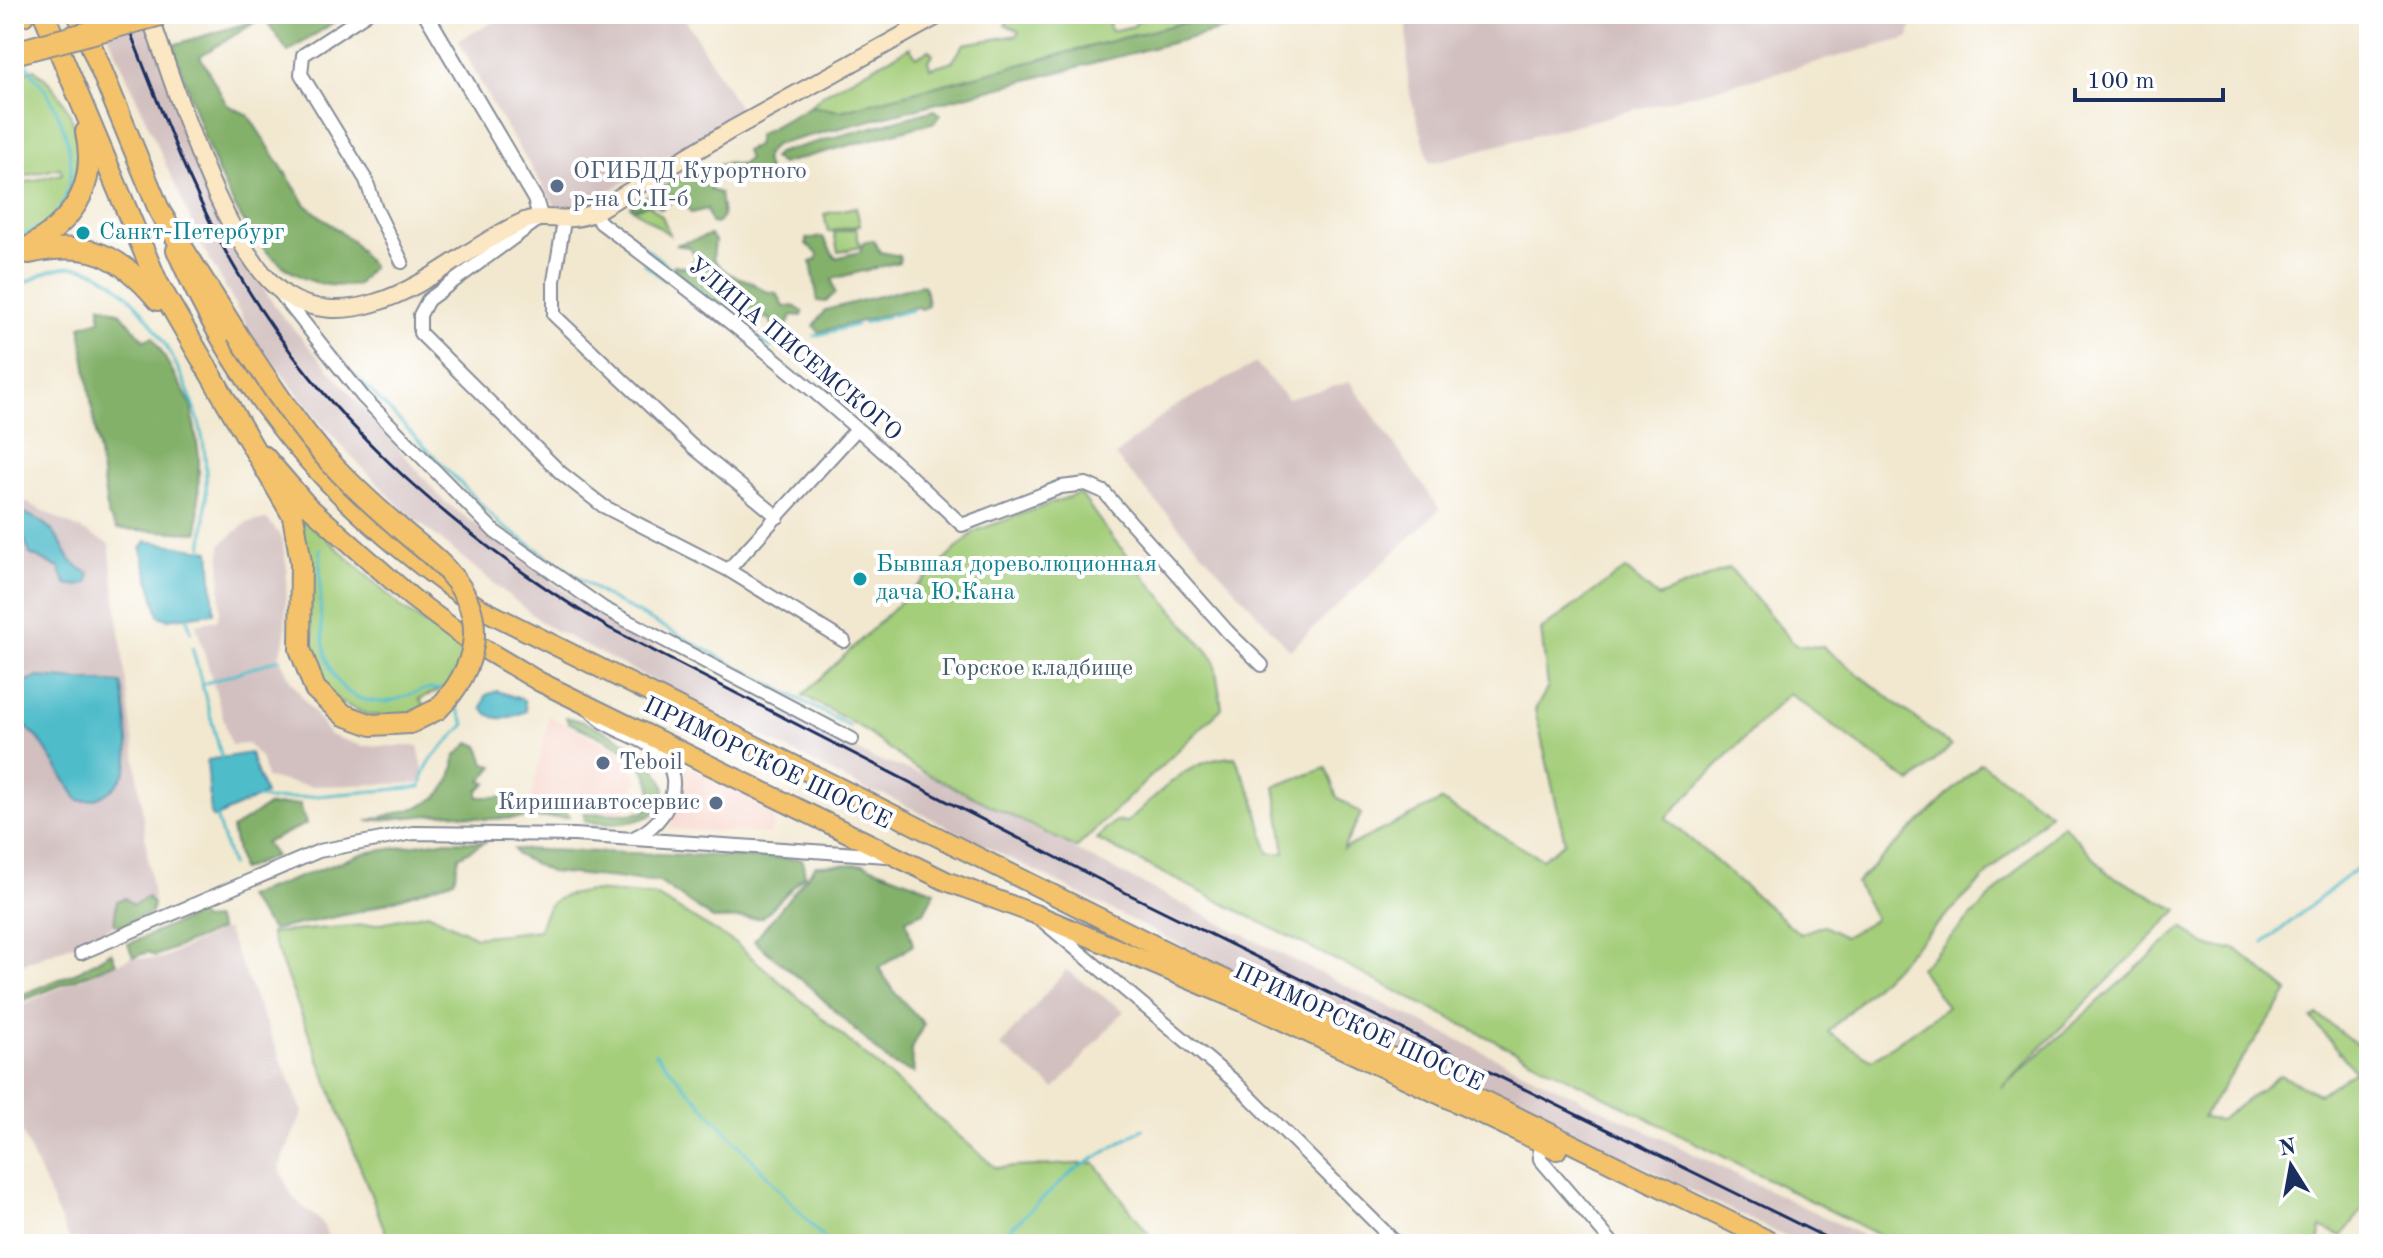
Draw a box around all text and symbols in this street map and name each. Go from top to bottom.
scale bar [2075,52,2223,102]
text: 100 m [2087,70,2155,94]
place label: ОГИБДД Курортного р-на С.П-б [573,160,807,212]
marker: ОГИБДД Курортного р-на С.П-б [548,177,566,195]
place label: Санкт-Петербург [99,221,285,245]
marker: Санкт-Петербург [74,224,92,242]
street label: УЛИЦА ПИСЕМСКОГО [683,254,905,446]
place label: Бывшая дореволюционная дача Ю.Кана [876,553,1157,605]
marker: Бывшая дореволюционная дача Ю.Кана [851,570,869,588]
park label: Горское кладбище [941,657,1133,681]
street label: ПРИМОРСКОЕ ШОССЕ [639,693,895,835]
place label: Teboil [619,751,683,775]
marker: Teboil [594,754,612,772]
place label: Киришиавтосервис [498,791,700,815]
marker: Киришиавтосервис [707,794,725,812]
street label: ПРИМОРСКОЕ ШОССЕ [1229,960,1487,1096]
north arrow [2251,1126,2331,1206]
text: N [2277,1136,2298,1161]

